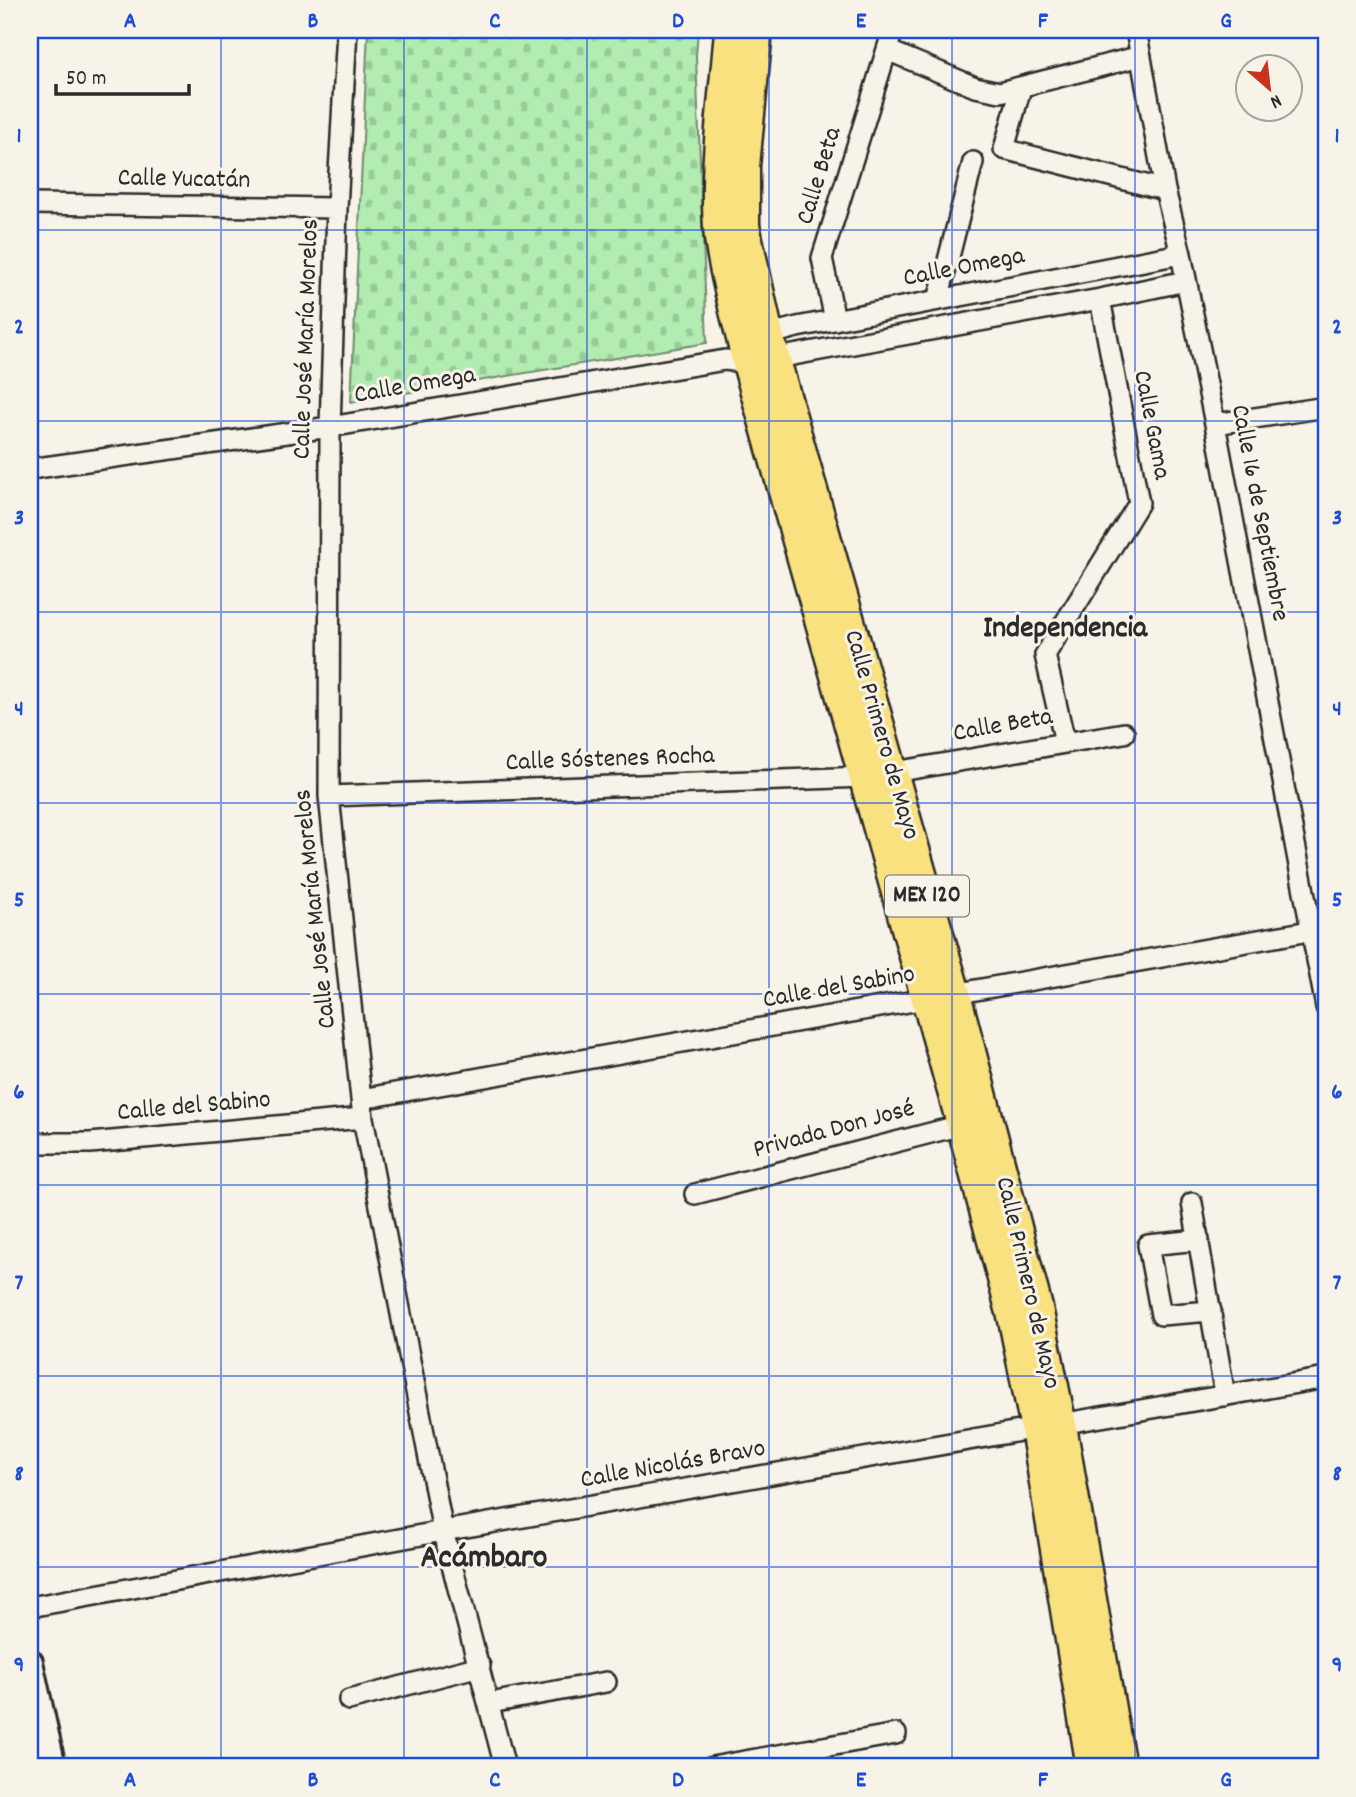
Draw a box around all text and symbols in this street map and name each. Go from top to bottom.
text: A [124,6,136,39]
text: B [308,6,319,39]
text: C [489,6,501,39]
text: D [672,6,684,39]
text: E [856,6,867,39]
text: F [1038,6,1049,39]
text: G [1220,6,1232,39]
scale bar [56,52,189,96]
north arrow [1234,52,1304,122]
text: 50 m [66,65,106,95]
text: N [1265,86,1286,114]
text: 1 [16,121,22,154]
text: 1 [1334,121,1340,154]
street label: Calle Beta [788,122,853,229]
street label: Calle Yucatán [117,160,251,200]
street label: Calle José María Morelos [284,218,330,460]
street label: Calle Omega [900,238,1028,298]
text: 2 [14,312,24,345]
text: 2 [1332,312,1342,345]
street label: Calle Omega [351,357,479,415]
street label: Calle Gama [1122,367,1180,483]
street label: Calle 16 de Septiembre [1220,402,1298,624]
text: 3 [14,503,24,536]
text: 3 [1332,503,1342,536]
district label: Independencia [983,609,1148,652]
street label: Calle Primero de Mayo [833,626,929,844]
text: 4 [14,694,24,727]
text: 4 [1332,694,1342,727]
street label: Calle Beta [950,699,1056,753]
street label: Calle Sóstenes Rocha [505,738,716,782]
street label: Calle José María Morelos [285,787,347,1031]
road number: MEX 120 [885,876,969,916]
text: 5 [14,885,24,918]
text: 5 [1332,885,1342,918]
street label: Calle del Sabino [760,956,918,1020]
text: 6 [13,1077,25,1110]
text: 6 [1331,1077,1343,1110]
street label: Calle del Sabino [116,1082,272,1132]
street label: Privada Don José [749,1091,919,1169]
street label: Calle Primero de Mayo [985,1173,1069,1393]
text: 7 [15,1268,24,1301]
text: 7 [1333,1268,1342,1301]
street label: Calle Nicolás Bravo [578,1431,768,1499]
text: 8 [14,1459,24,1492]
text: 8 [1332,1459,1342,1492]
district label: Acámbaro [420,1536,548,1583]
text: 9 [14,1650,24,1683]
text: 9 [1332,1650,1342,1683]
text: A [124,1765,136,1797]
text: B [308,1765,319,1797]
text: C [489,1765,501,1797]
text: D [672,1765,684,1797]
text: E [856,1765,867,1797]
text: F [1038,1765,1049,1797]
text: G [1220,1765,1232,1797]

